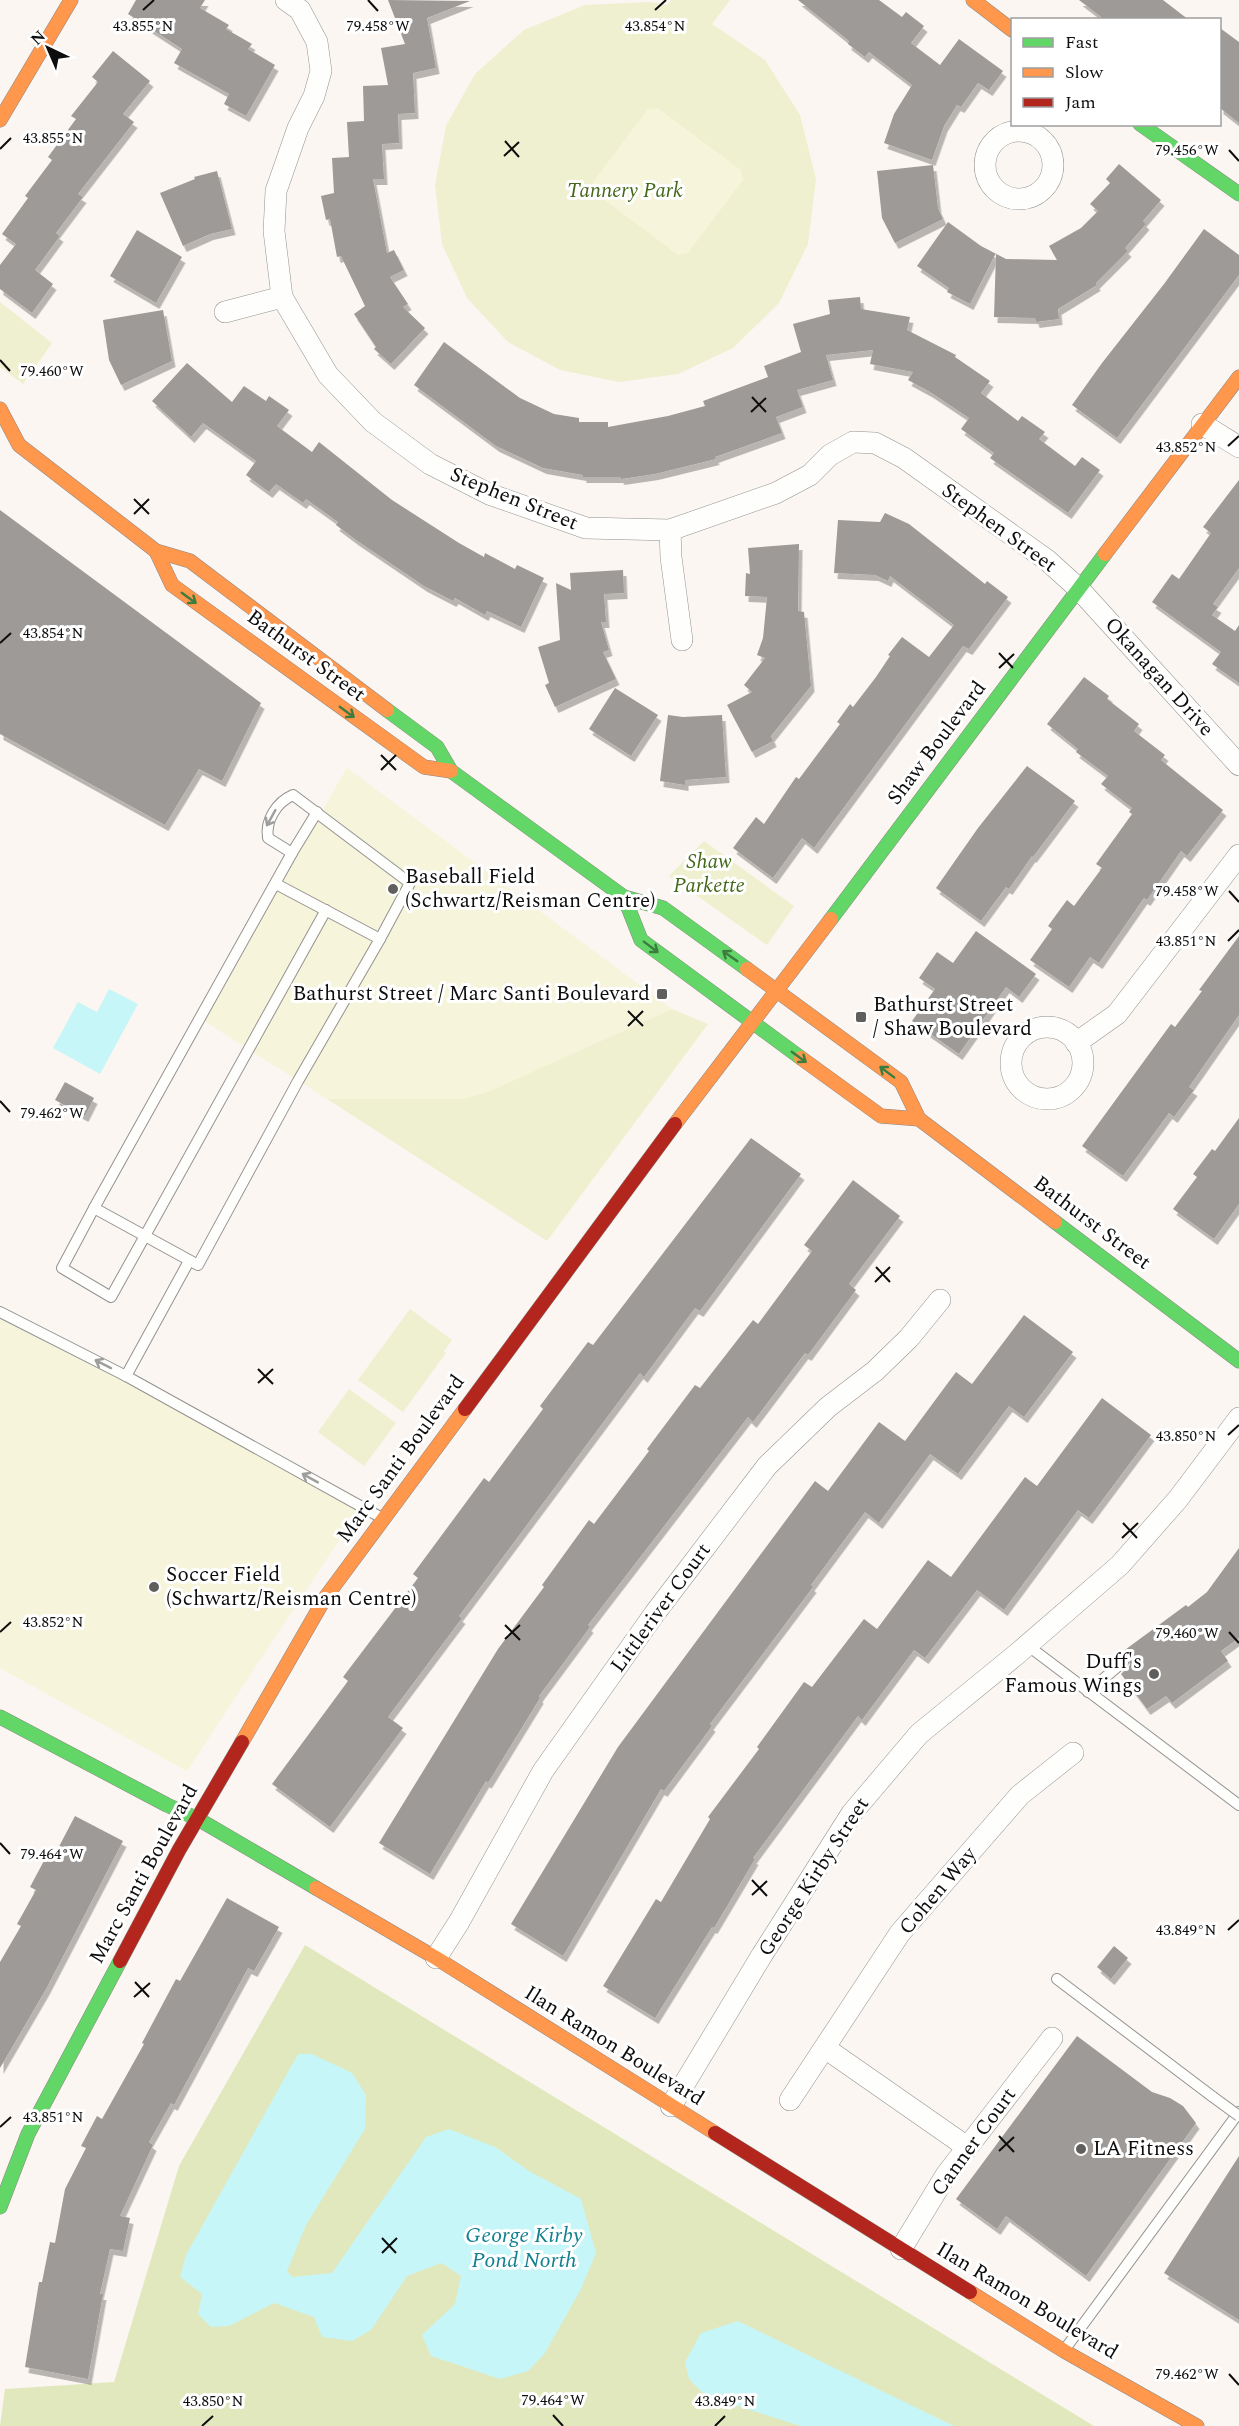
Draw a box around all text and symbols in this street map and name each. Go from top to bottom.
text: 43.855°N [113,15,173,38]
text: 79.458°W [346,15,410,38]
text: 43.854°N [625,15,685,38]
north arrow [18,18,78,78]
legend [1011,18,1221,126]
text: N [25,25,51,51]
text: Fast [1065,29,1098,56]
text: Slow [1065,59,1104,86]
text: Jam [1065,89,1096,116]
text: 43.855°N [23,127,83,150]
text: 79.456°W [1155,139,1219,162]
park label: Tannery Park [567,175,683,207]
text: 79.460°W [20,360,84,383]
text: 43.852°N [1156,436,1216,459]
street label: Stephen Street [445,459,583,539]
street label: Stephen Street [935,475,1063,581]
one-way arrow [181,591,197,604]
street label: Bathurst Street [240,602,372,710]
street label: Okanagan Drive [1096,610,1222,744]
text: 43.854°N [23,622,83,645]
street label: Shaw Boulevard [880,674,994,812]
one-way arrow [339,705,355,718]
one-way arrow [265,809,277,826]
park label: Shaw Parkette [673,846,745,902]
place label: Baseball Field (Schwartz/Reisman Centre) [405,861,656,917]
text: 79.458°W [1155,880,1219,903]
marker: Baseball Field (Schwartz/Reisman Centre) [386,882,400,896]
text: 43.851°N [1156,930,1216,953]
one-way arrow [642,941,658,953]
one-way arrow [723,950,739,962]
place label: Bathurst Street / Marc Santi Boulevard [292,978,650,1010]
marker: Bathurst Street / Marc Santi Boulevard [655,987,669,1001]
place label: Bathurst Street / Shaw Boulevard [873,989,1032,1045]
marker: Bathurst Street / Shaw Boulevard [854,1010,868,1024]
one-way arrow [791,1051,807,1063]
one-way arrow [880,1065,896,1078]
text: 79.462°W [20,1102,84,1125]
street label: Bathurst Street [1026,1168,1158,1278]
one-way arrow [94,1358,112,1369]
street label: Marc Santi Boulevard [329,1368,473,1550]
text: 43.850°N [1156,1425,1216,1448]
one-way arrow [302,1472,319,1484]
street label: Littleriver Court [603,1536,719,1680]
place label: Soccer Field (Schwartz/Reisman Centre) [166,1559,417,1615]
marker: Soccer Field (Schwartz/Reisman Centre) [147,1580,161,1594]
text: 43.852°N [23,1611,83,1634]
text: 79.460°W [1155,1622,1219,1645]
place label: Duff's Famous Wings [1004,1646,1142,1702]
marker: Duff's Famous Wings [1147,1667,1161,1681]
street label: Marc Santi Boulevard [81,1778,207,1970]
street label: George Kirby Street [750,1791,878,1963]
street label: Cohen Way [891,1839,985,1942]
text: 79.464°W [20,1843,84,1866]
text: 43.849°N [1156,1919,1216,1942]
street label: Ilan Ramon Boulevard [518,1978,710,2114]
street label: Canner Court [923,2081,1025,2203]
text: 43.851°N [23,2106,83,2129]
place label: LA Fitness [1093,2133,1194,2165]
marker: LA Fitness [1074,2142,1088,2156]
water label: George Kirby Pond North [465,2219,583,2277]
street label: Ilan Ramon Boulevard [930,2234,1124,2368]
text: 79.462°W [1155,2363,1219,2386]
text: 79.464°W [521,2389,585,2412]
text: 43.850°N [183,2390,243,2413]
text: 43.849°N [695,2390,755,2413]

